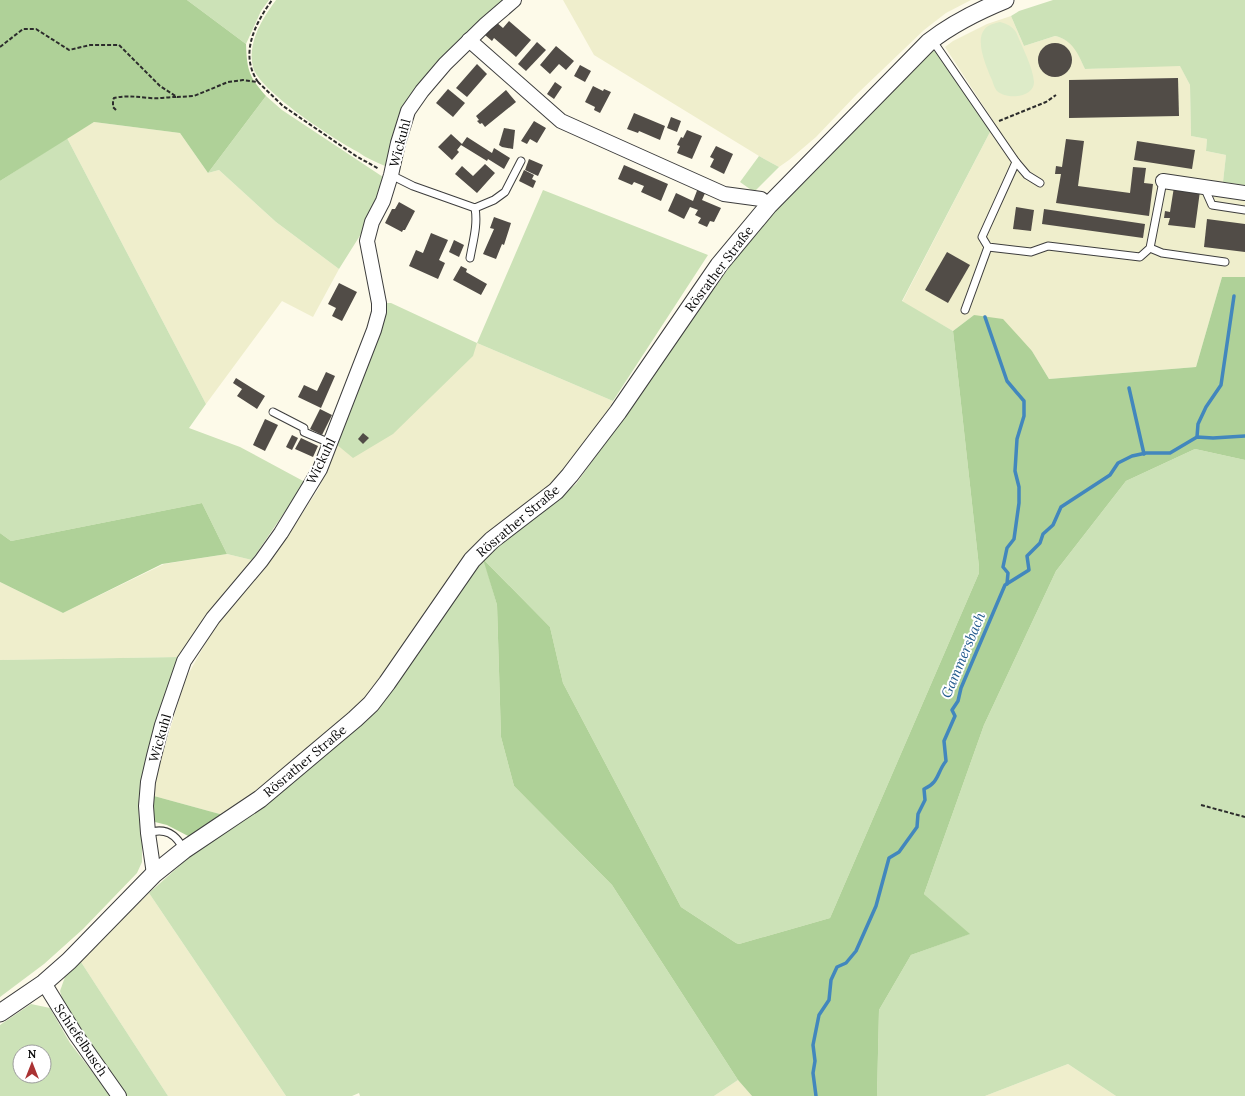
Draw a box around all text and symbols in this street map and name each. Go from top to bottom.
street label: Wickuhl [385,117,415,169]
street label: Rösrather Straße [681,223,757,315]
street label: Wickuhl [303,435,340,487]
street label: Rösrather Straße [473,481,563,561]
water label: Gammersbach [937,610,989,700]
street label: Wickuhl [145,711,175,764]
street label: Rösrather Straße [260,721,350,801]
street label: Schiefelbusch [51,1001,112,1080]
north arrow [12,1044,52,1084]
text: N [28,1047,37,1061]

